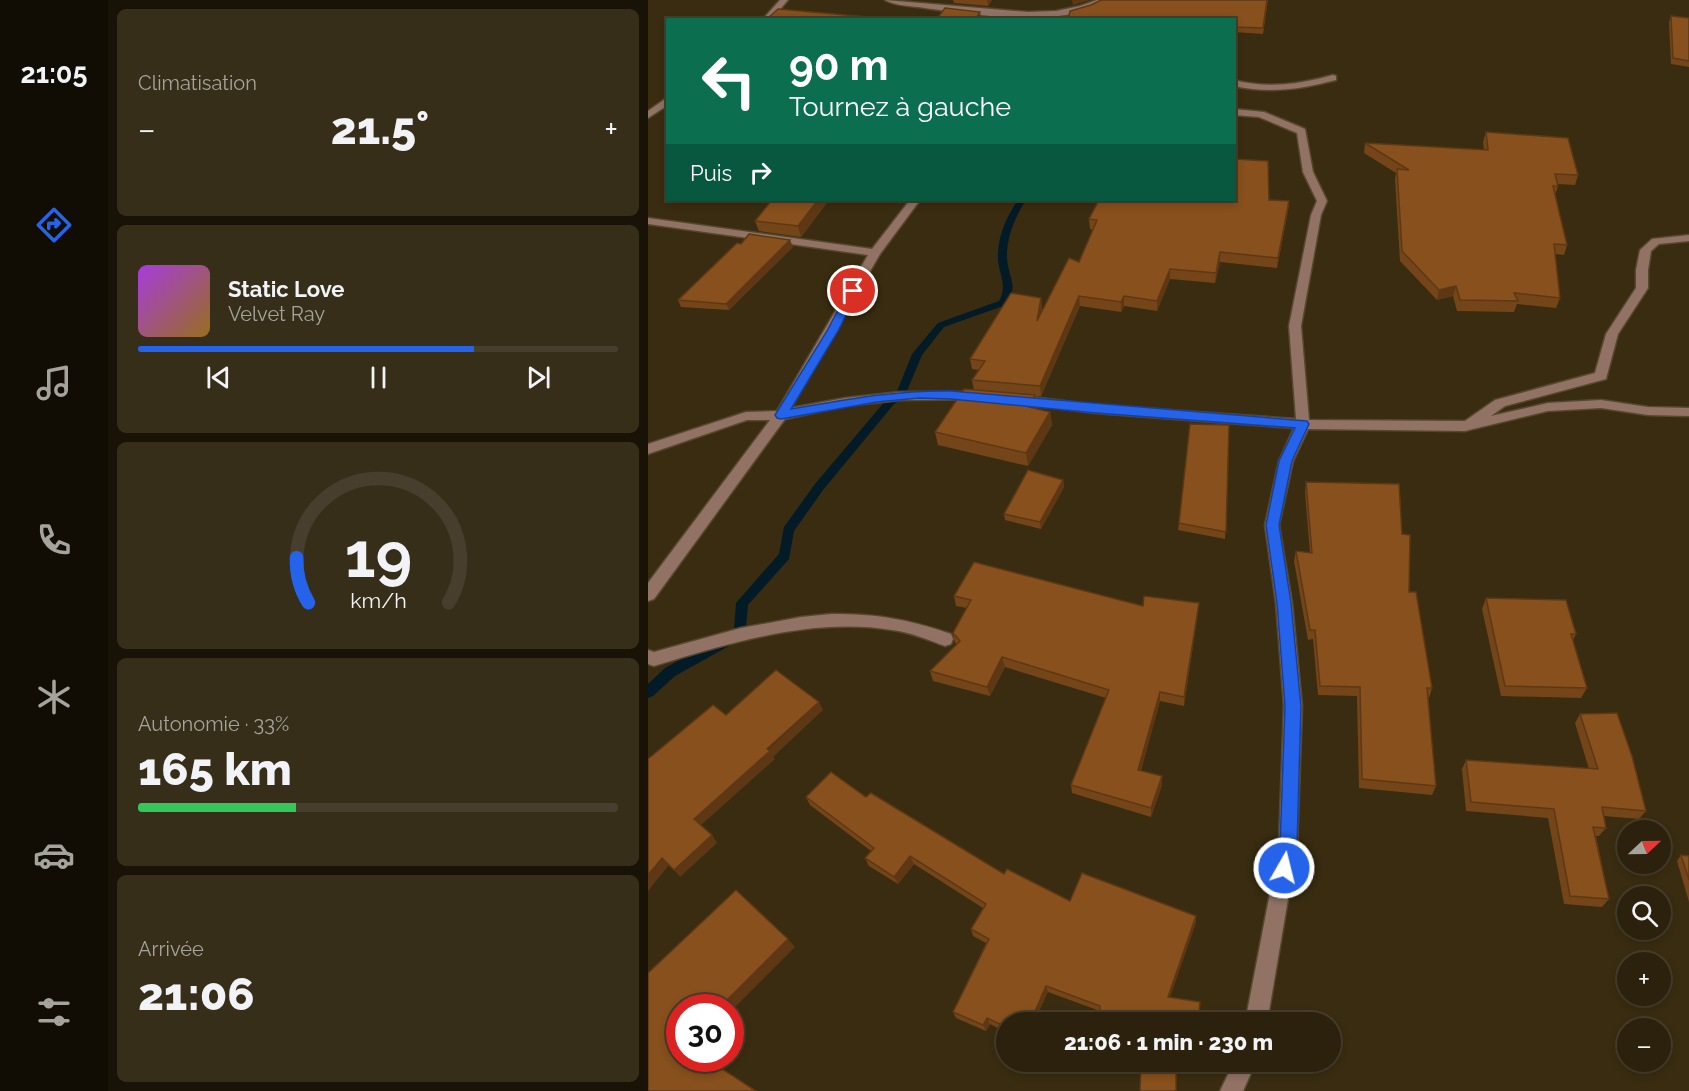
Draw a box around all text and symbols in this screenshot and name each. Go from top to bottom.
text: 90 m [789,41,889,90]
icon: left [690,42,768,120]
text: 21:05 [21,58,87,89]
text: Climatisation [138,71,257,95]
text: Tournez à gauche [789,91,1011,122]
text: 21.5° [331,102,429,155]
text: − [138,110,156,149]
text: + [604,110,618,149]
icon: right [744,156,777,189]
text: Puis [690,160,732,186]
icon: directions [33,204,75,246]
pin [827,265,878,316]
icon: arrive [836,274,869,307]
text: Static Love [228,276,345,302]
text: Velvet Ray [228,302,325,326]
icon: previous [202,361,235,394]
icon: pause [362,361,395,394]
icon: next [522,361,555,394]
icon: music [33,362,75,404]
text: 19 [344,518,412,592]
icon: phone [33,519,75,561]
text: km/h [350,588,406,613]
icon: climate [33,676,75,718]
text: Autonomie · 33% [138,712,289,736]
text: 165 km [138,743,292,796]
north arrow [1617,820,1671,874]
map controls [1617,820,1671,1072]
icon: car [33,834,75,876]
position arrow [1252,836,1316,900]
button: search [1617,886,1671,940]
text: Arrivée [138,937,204,961]
button: + [1617,952,1671,1006]
text: 21:06 [138,968,255,1021]
icon: filters [33,991,75,1033]
speed limit sign: 30 [666,994,744,1072]
button: − [1617,1018,1671,1072]
text: 21:06 · 1 min · 230 m [1064,1029,1273,1055]

